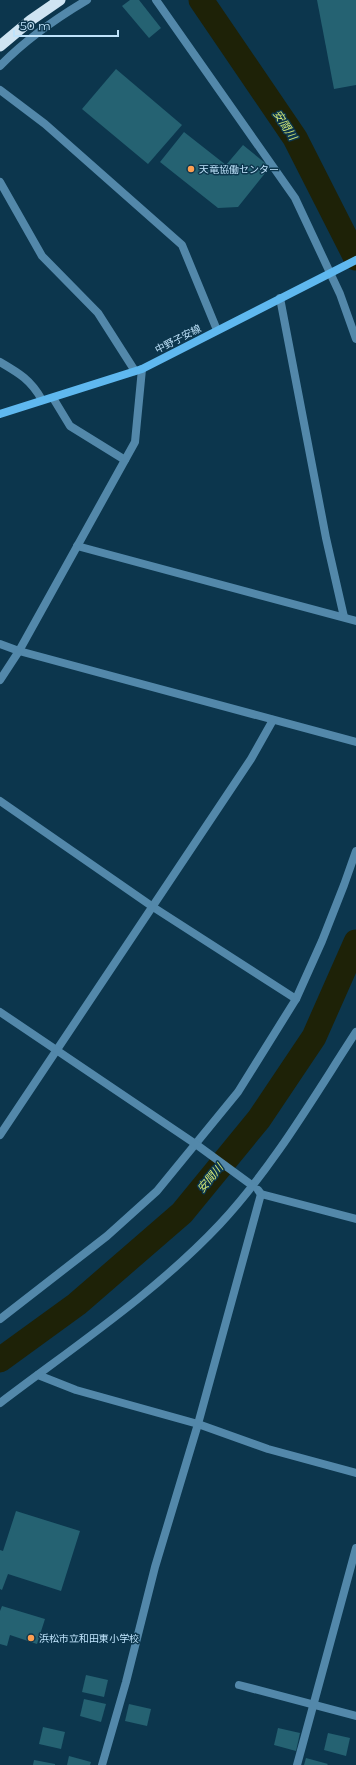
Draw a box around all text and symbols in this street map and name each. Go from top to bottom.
scale bar [14,12,118,38]
text: 50 m [20,18,51,33]
water label: 安間川 [270,107,300,143]
place label: 天竜協働センター [199,163,279,176]
marker: 天竜協働センター [186,164,196,174]
street label: 中野子安線 [153,322,203,356]
water label: 安間川 [194,1160,227,1195]
place label: 浜松市立和田東小学校 [39,1632,139,1645]
marker: 浜松市立和田東小学校 [26,1633,36,1643]

